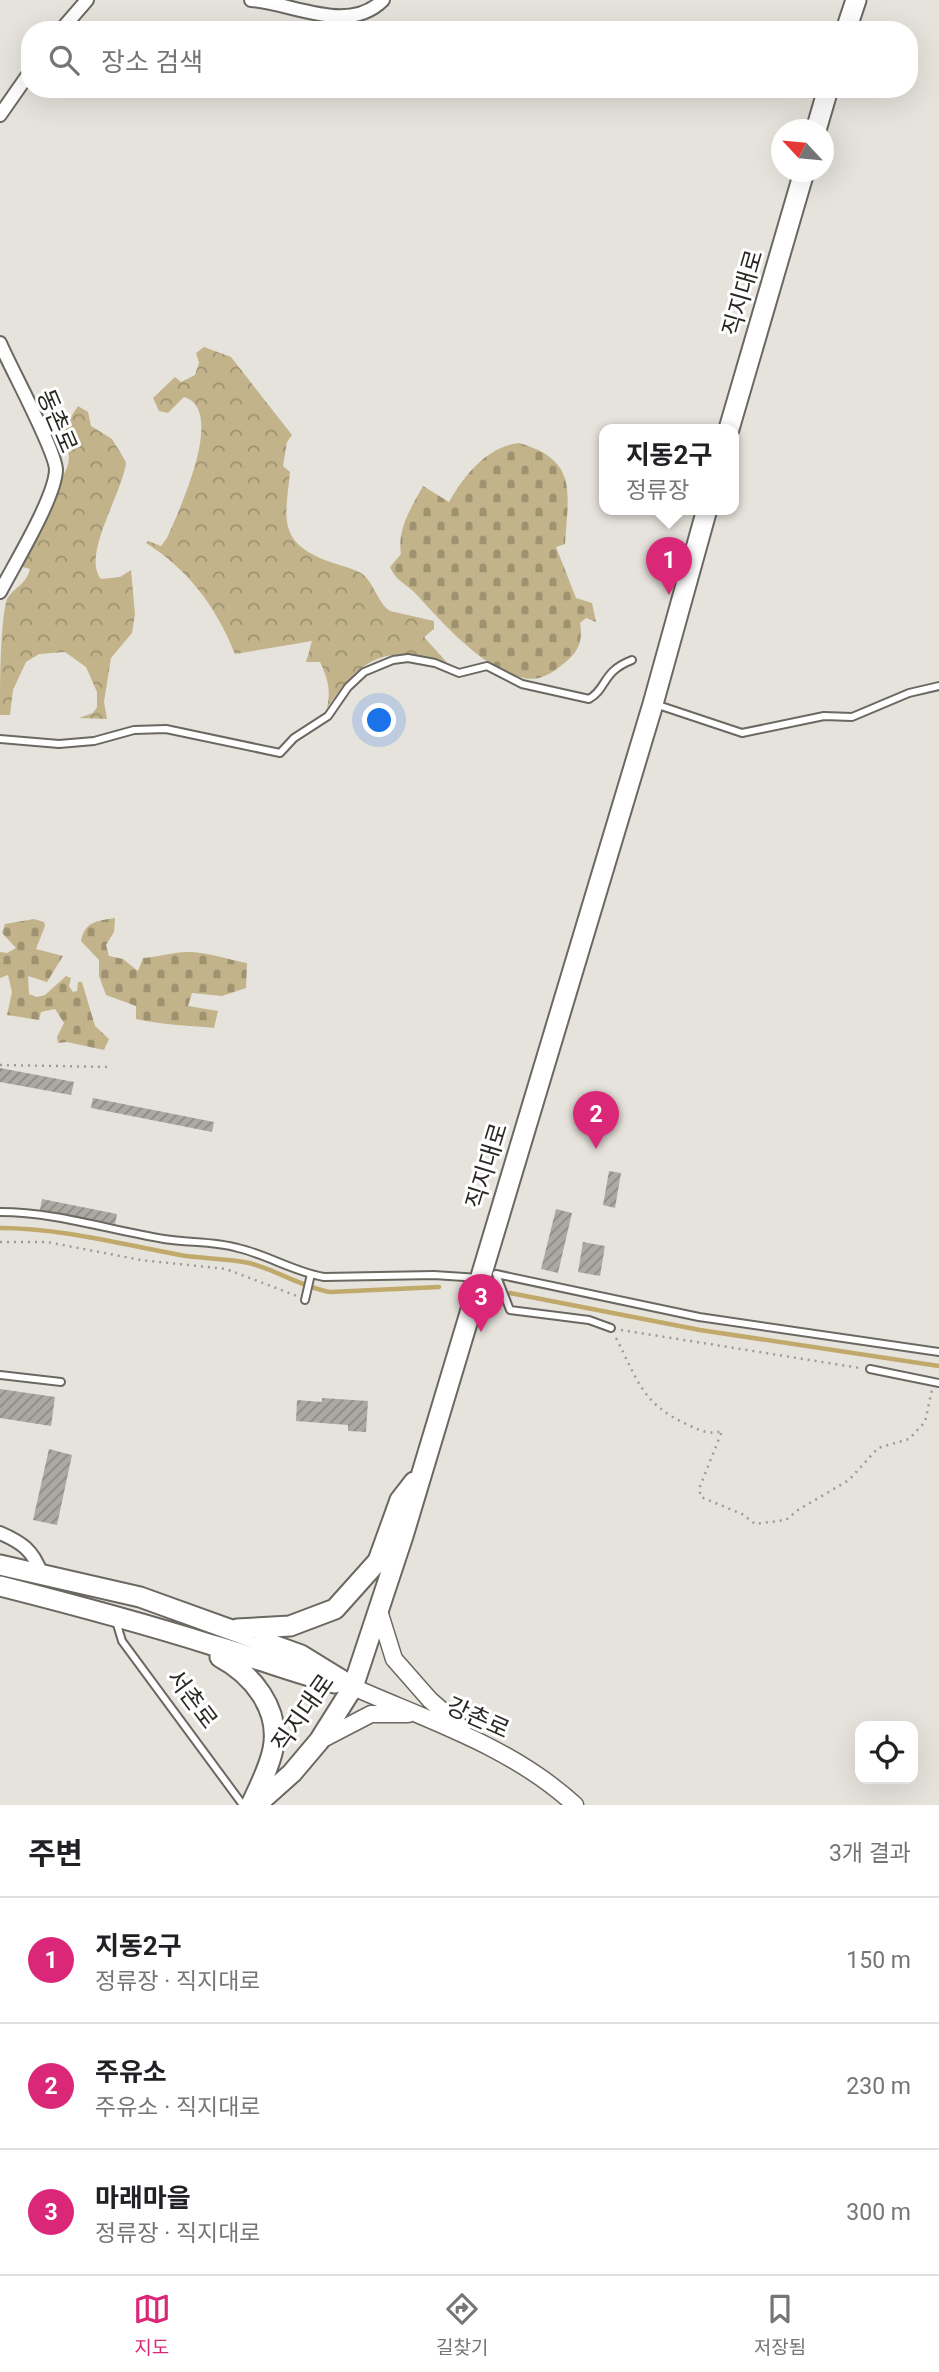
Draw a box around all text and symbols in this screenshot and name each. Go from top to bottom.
search box [21,21,918,98]
icon: search [45,41,83,79]
text: 장소 검색 [101,47,203,77]
north arrow [771,119,834,182]
street label: 직지대로 [717,247,769,339]
street label: 동촌로 [31,385,83,457]
popup [599,424,739,515]
text: 지동2구 [626,440,712,470]
text: 정류장 [626,477,689,504]
pin: 1 [646,537,692,595]
your location [362,703,396,737]
pin: 2 [573,1091,619,1149]
street label: 직지대로 [461,1120,513,1212]
pin: 3 [458,1274,504,1332]
street label: 서촌로 [161,1664,223,1734]
street label: 직지대로 [266,1669,340,1757]
street label: 강촌로 [442,1692,514,1744]
map controls [855,1721,918,1784]
button: locate [855,1721,918,1784]
text: 주변 [28,1836,83,1871]
text: 3개 결과 [829,1840,911,1867]
text: 지동2구 [95,1931,182,1961]
text: 1 [44,1947,58,1974]
text: 150 m [846,1947,911,1974]
text: 정류장 · 직지대로 [95,1968,261,1995]
text: 주유소 [95,2057,167,2087]
text: 2 [44,2073,58,2100]
text: 230 m [846,2073,911,2100]
text: 주유소 · 직지대로 [95,2094,261,2121]
text: 마래마을 [95,2183,191,2213]
text: 3 [44,2199,58,2226]
text: 300 m [846,2199,911,2226]
text: 정류장 · 직지대로 [95,2220,261,2247]
tab: 지도 [133,2290,171,2359]
tab: 길찾기 [436,2290,488,2359]
tab: 저장됨 [754,2290,806,2359]

